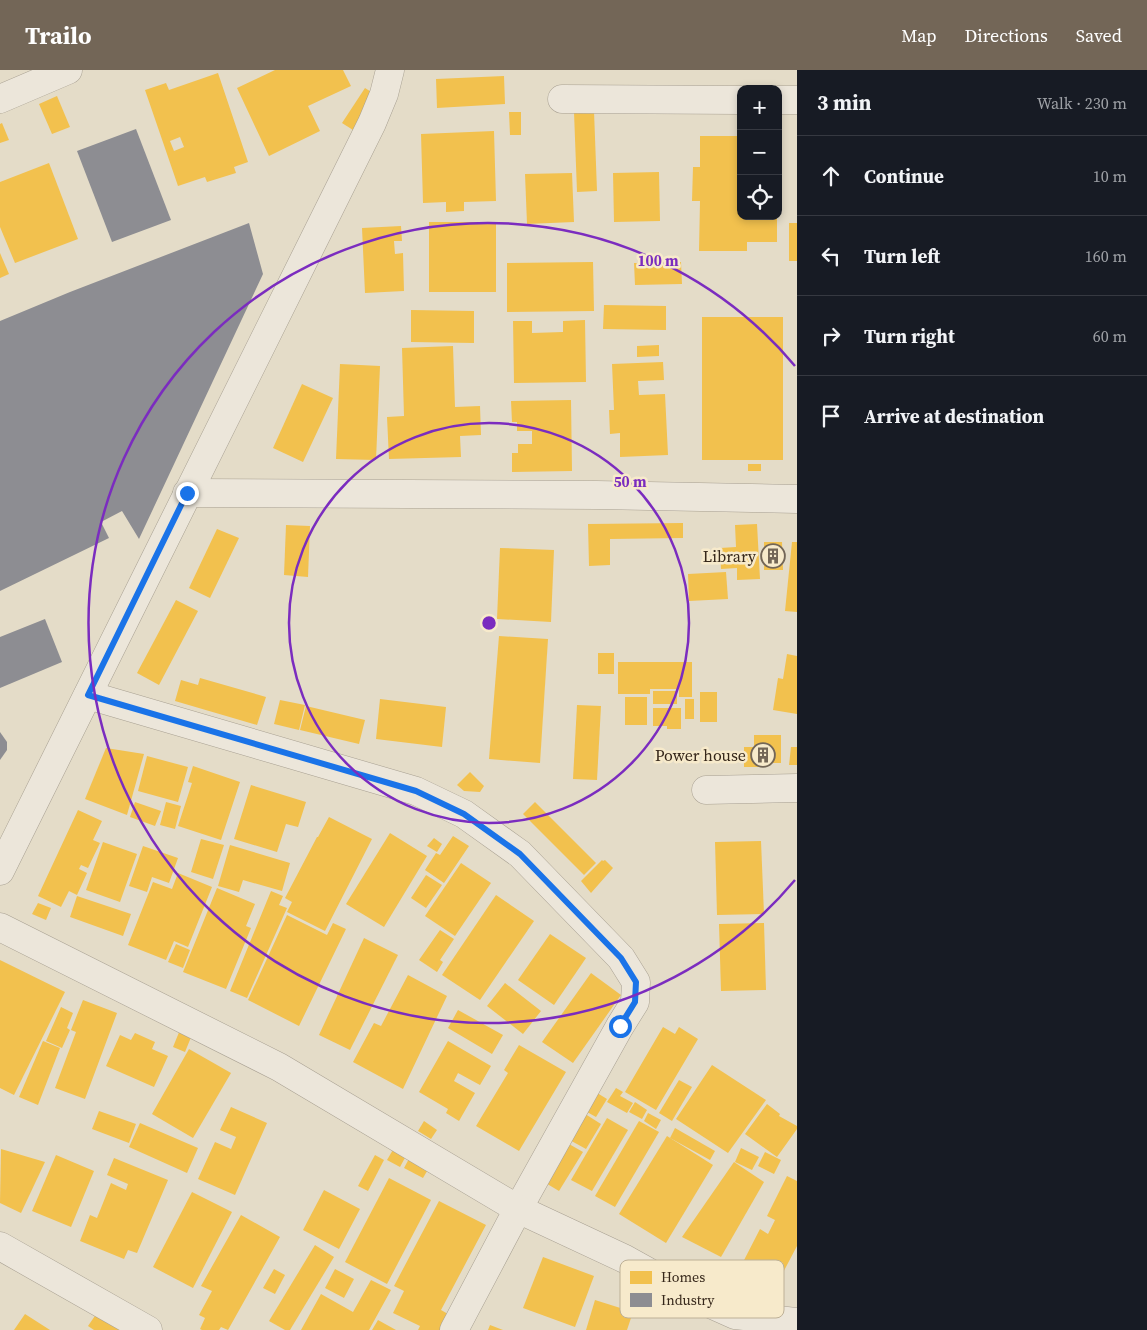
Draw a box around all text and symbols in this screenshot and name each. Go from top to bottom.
text: Trailo [25,19,92,52]
text: Map [901,23,937,48]
text: Directions [965,23,1048,48]
text: Saved [1076,23,1122,48]
map controls [737,85,782,220]
button: + [737,85,782,130]
text: 3 min [817,88,872,117]
text: Walk · 230 m [1037,92,1127,114]
button: − [737,130,782,175]
icon: ahead [817,162,845,190]
text: Continue [864,163,944,189]
text: 10 m [1093,165,1127,187]
button: locate [737,175,782,220]
icon: left [817,242,845,270]
text: Turn left [864,243,940,269]
text: 160 m [1085,245,1127,267]
text: 100 m [637,250,679,271]
icon: right [817,322,845,350]
text: Turn right [864,323,955,349]
text: 60 m [1093,325,1127,347]
icon: arrive [817,402,845,430]
text: Arrive at destination [864,403,1044,429]
text: 50 m [613,471,647,492]
route end [176,482,199,505]
building icon: Library [760,543,786,569]
place label: Library [703,545,757,567]
centre of rings [480,614,498,632]
building icon: Power house [750,742,776,768]
place label: Power house [655,744,746,766]
route start [609,1015,632,1038]
legend [620,1260,784,1318]
text: Homes [661,1267,705,1287]
text: Industry [661,1290,715,1310]

